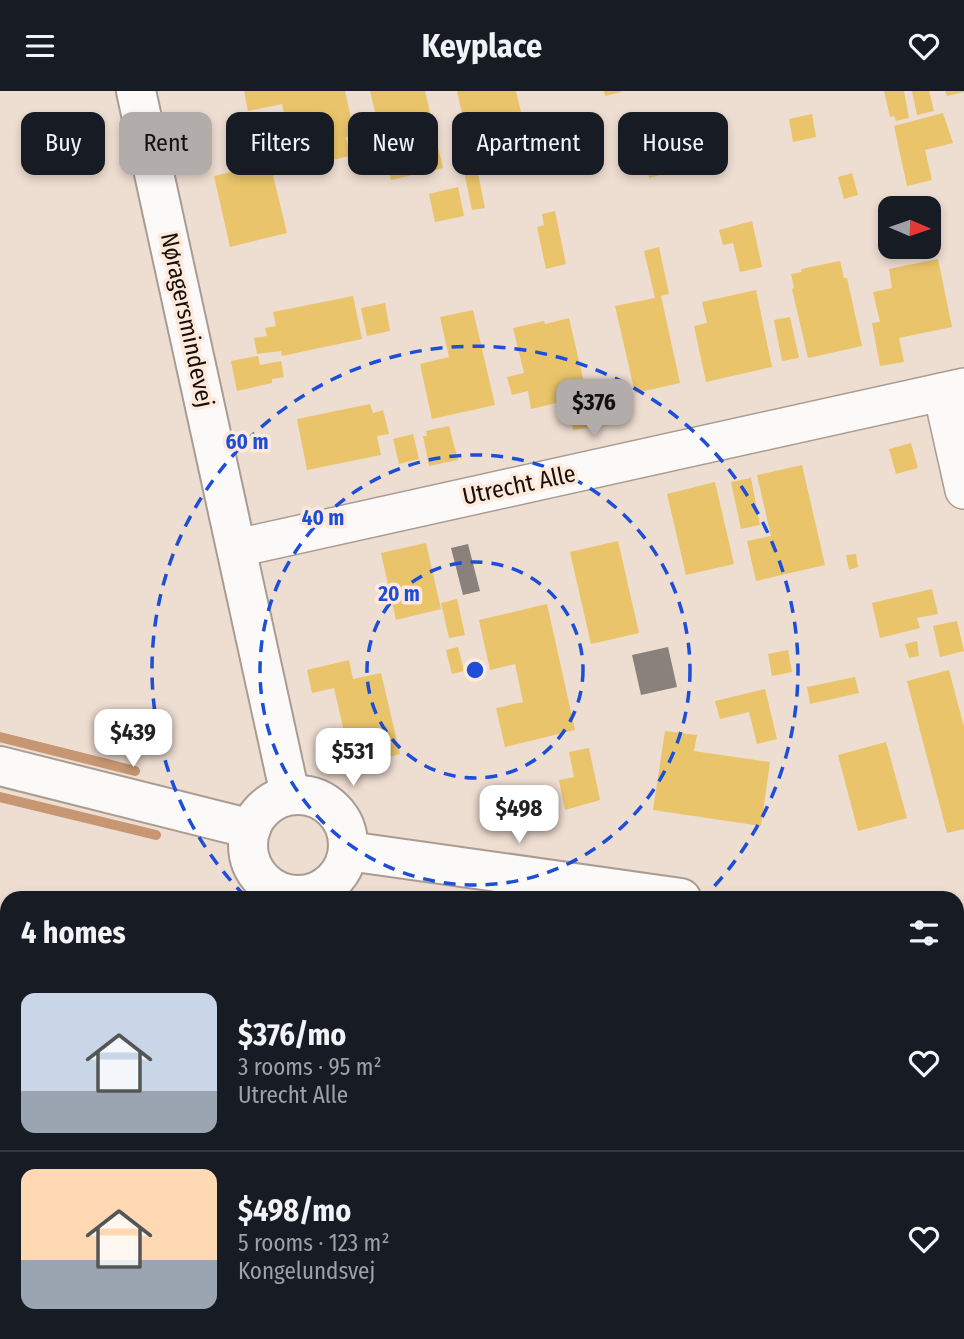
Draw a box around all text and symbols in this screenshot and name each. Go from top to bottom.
icon: menu [21,27,59,65]
text: Keyplace [422,27,542,65]
icon: heart [905,27,943,65]
chip: Buy [21,112,105,175]
chip: Rent [119,112,212,175]
chip: Filters [226,112,334,175]
chip: New [348,112,438,175]
chip: Apartment [452,112,604,175]
chip: House [618,112,728,175]
north arrow [878,196,942,259]
map controls [878,196,941,259]
street label: Nøragersmindevej [155,230,219,410]
pin: $376 [553,379,635,439]
text: $376 [572,388,616,416]
text: 60 m [226,429,268,455]
street label: Utrecht Alle [460,459,578,511]
text: 40 m [302,505,344,531]
text: 20 m [377,581,420,607]
centre of rings [463,658,487,682]
pin: $439 [92,709,174,769]
text: $439 [110,718,156,746]
pin: $531 [312,729,394,788]
text: $531 [332,737,374,765]
pin: $498 [478,785,560,845]
text: $498 [496,794,542,822]
icon: filters [905,914,943,952]
text: 4 homes [21,915,126,951]
text: $376/mo [238,1017,346,1053]
icon: home [77,1021,161,1105]
icon: heart [905,1044,943,1082]
text: 3 rooms · 95 m² [238,1053,382,1081]
text: Utrecht Alle [238,1081,348,1109]
text: $498/mo [238,1193,351,1229]
icon: home [77,1197,161,1281]
icon: heart [905,1220,943,1258]
text: 5 rooms · 123 m² [238,1229,389,1257]
text: Kongelundsvej [238,1257,375,1285]

